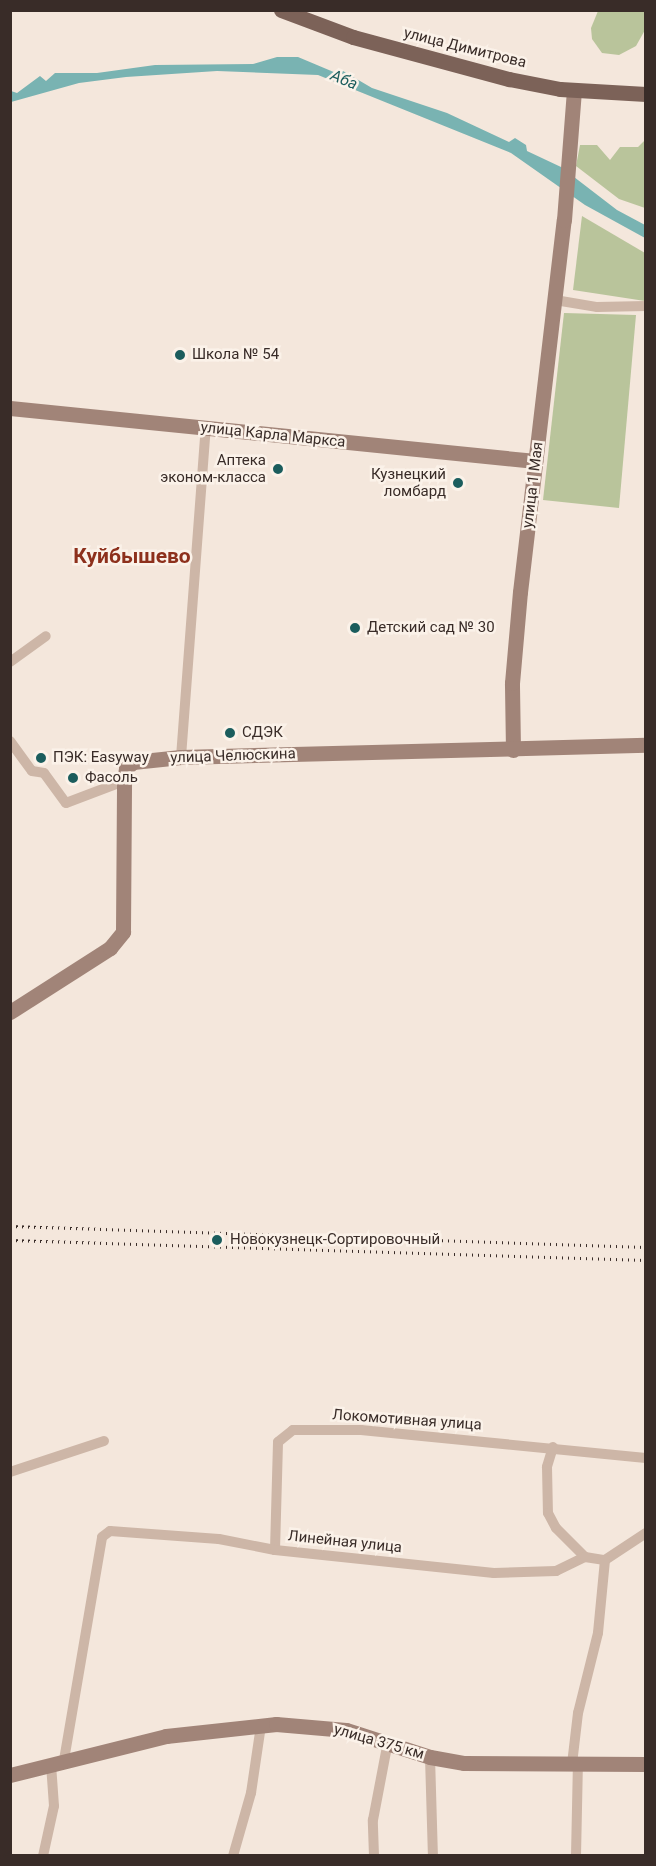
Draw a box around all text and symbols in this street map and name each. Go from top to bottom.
street label: улица Димитрова [402,24,528,72]
water label: Аба [328,66,360,94]
place label: Школа № 54 [192,346,279,364]
marker: Школа № 54 [173,348,187,362]
street label: улица Карла Маркса [200,418,346,452]
street label: улица 1 Мая [519,441,547,529]
place label: Аптека эконом-класса [160,451,266,486]
marker: Аптека эконом-класса [271,462,285,476]
place label: Кузнецкий ломбард [371,465,446,500]
marker: Кузнецкий ломбард [451,476,465,490]
district label: Куйбышево [73,543,191,569]
place label: Детский сад № 30 [367,619,495,637]
marker: Детский сад № 30 [348,621,362,635]
place label: СДЭК [242,724,283,742]
marker: СДЭК [223,726,237,740]
street label: улица Челюскина [170,745,296,767]
place label: ПЭК: Easyway [53,749,149,767]
marker: ПЭК: Easyway [34,751,48,765]
place label: Фасоль [85,769,138,787]
marker: Фасоль [66,771,80,785]
marker: Новокузнецк-Сортировочный [208,1231,226,1249]
place label: Новокузнецк-Сортировочный [230,1231,440,1249]
street label: Локомотивная улица [332,1406,482,1434]
street label: Линейная улица [287,1527,403,1557]
street label: улица 375 км [332,1721,426,1763]

